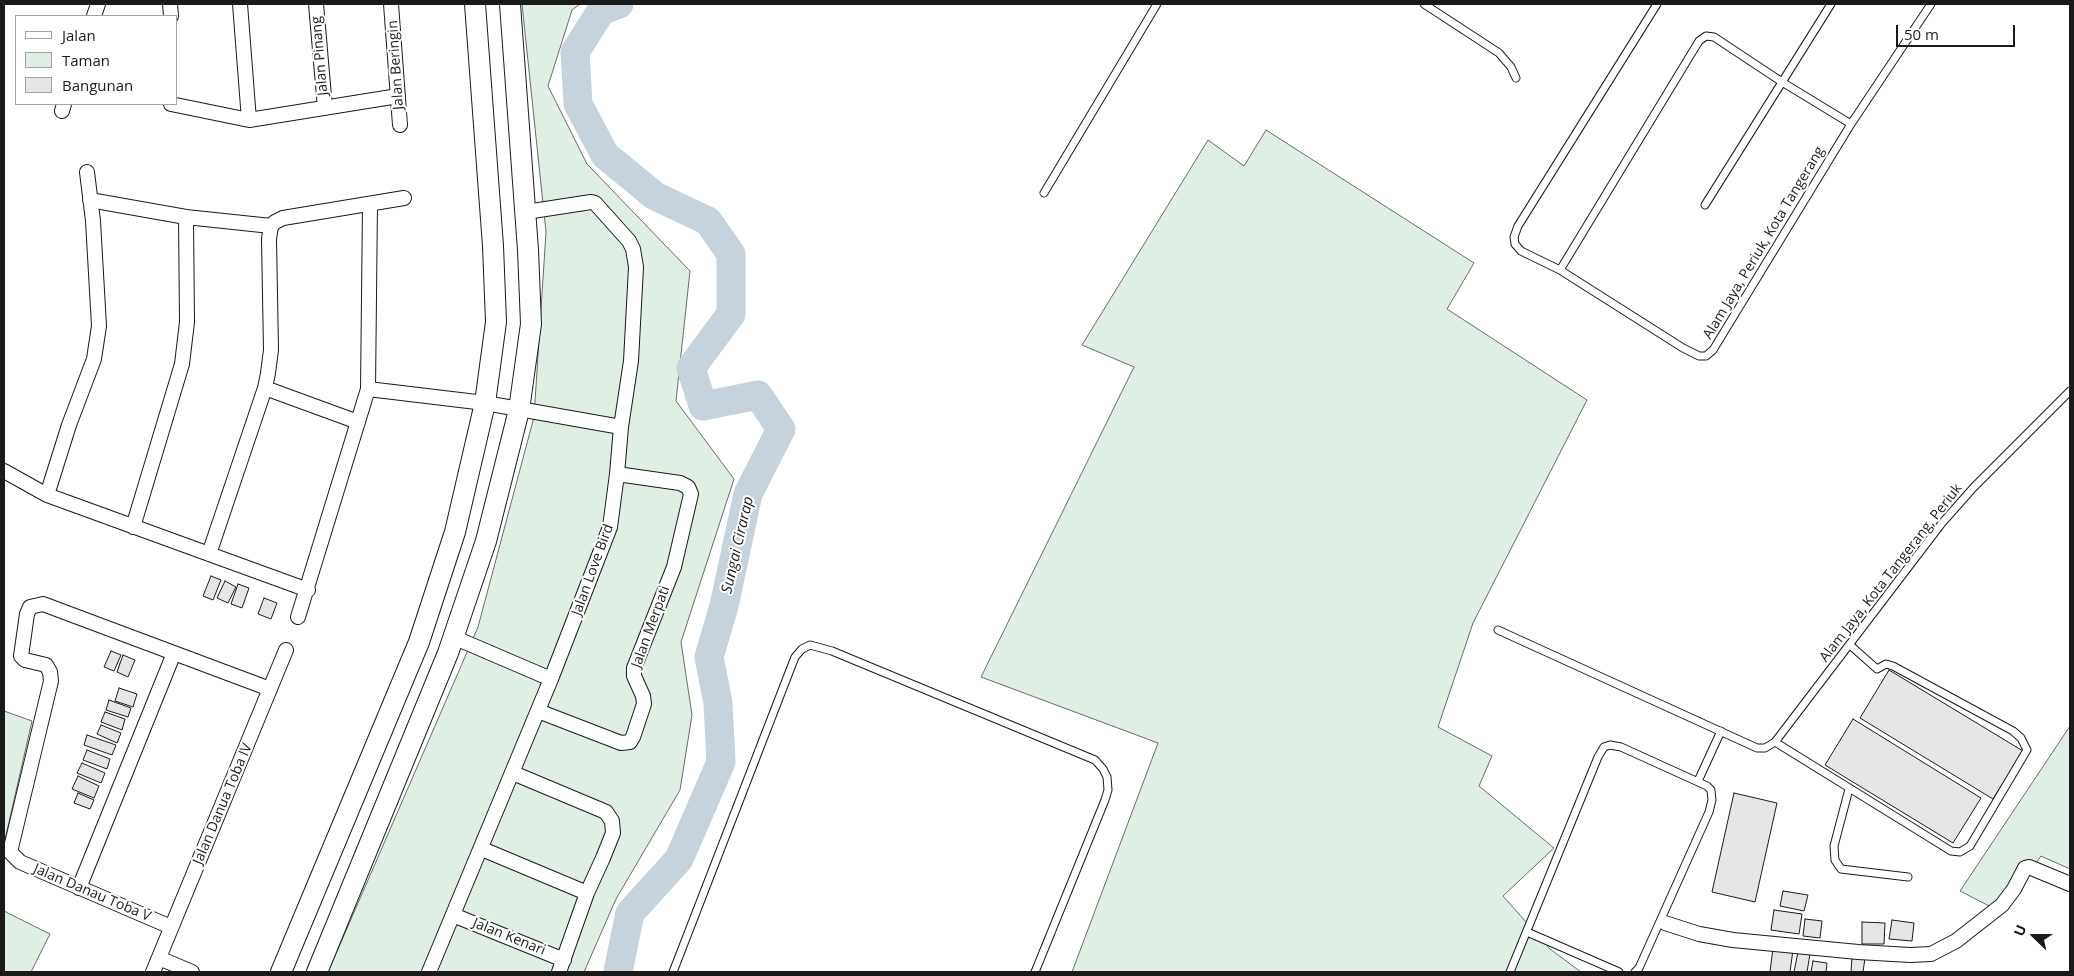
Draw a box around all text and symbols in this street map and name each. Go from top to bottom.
legend [15,15,178,105]
scale bar [1899,15,2018,47]
street label: Jalan Pinang [308,16,332,96]
street label: Jalan Beringin [384,20,408,110]
text: 50 m [1904,24,1939,44]
text: Jalan [62,25,96,45]
text: Taman [62,50,110,70]
text: Bangunan [62,75,133,95]
street label: Alam Jaya, Periuk, Kota Tangerang [1700,144,1828,342]
street label: Alam Jaya, Kota Tangerang, Periuk [1816,480,1966,666]
water label: Sungai Cirarap [718,495,758,595]
street label: Jalan Love Bird [569,522,617,618]
street label: Jalan Merpati [628,584,674,670]
street label: Jalan Danua Toba IV [190,741,256,867]
street label: Jalan Danau Toba V [31,861,153,925]
north arrow [2009,911,2059,961]
street label: Jalan Kenari [470,915,548,959]
text: U [2009,922,2030,939]

